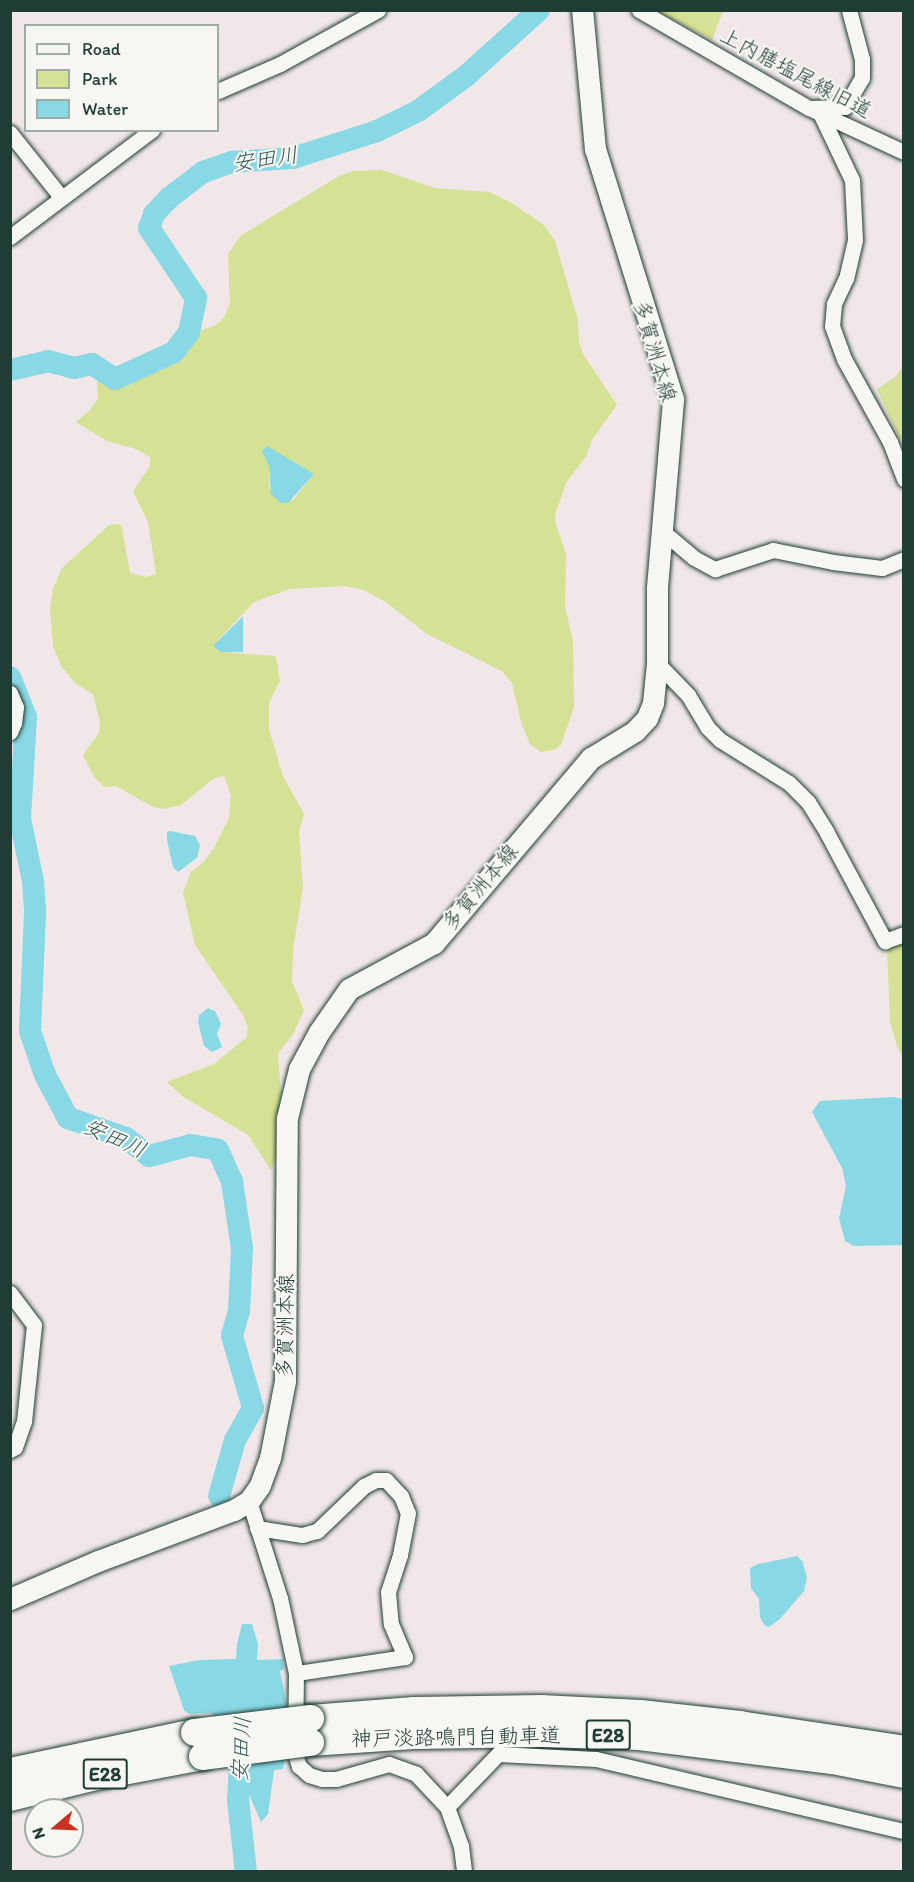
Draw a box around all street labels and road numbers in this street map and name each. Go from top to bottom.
street label: 上内膳塩尾線旧道 [716,22,876,124]
street label: 多賀洲本線 [628,297,682,405]
street label: 多賀洲本線 [437,839,523,935]
street label: 多賀洲本線 [271,1273,299,1379]
road number: E28 [586,1718,630,1752]
street label: 神戸淡路鳴門自動車道 [351,1723,561,1751]
road number: E28 [82,1757,128,1791]

